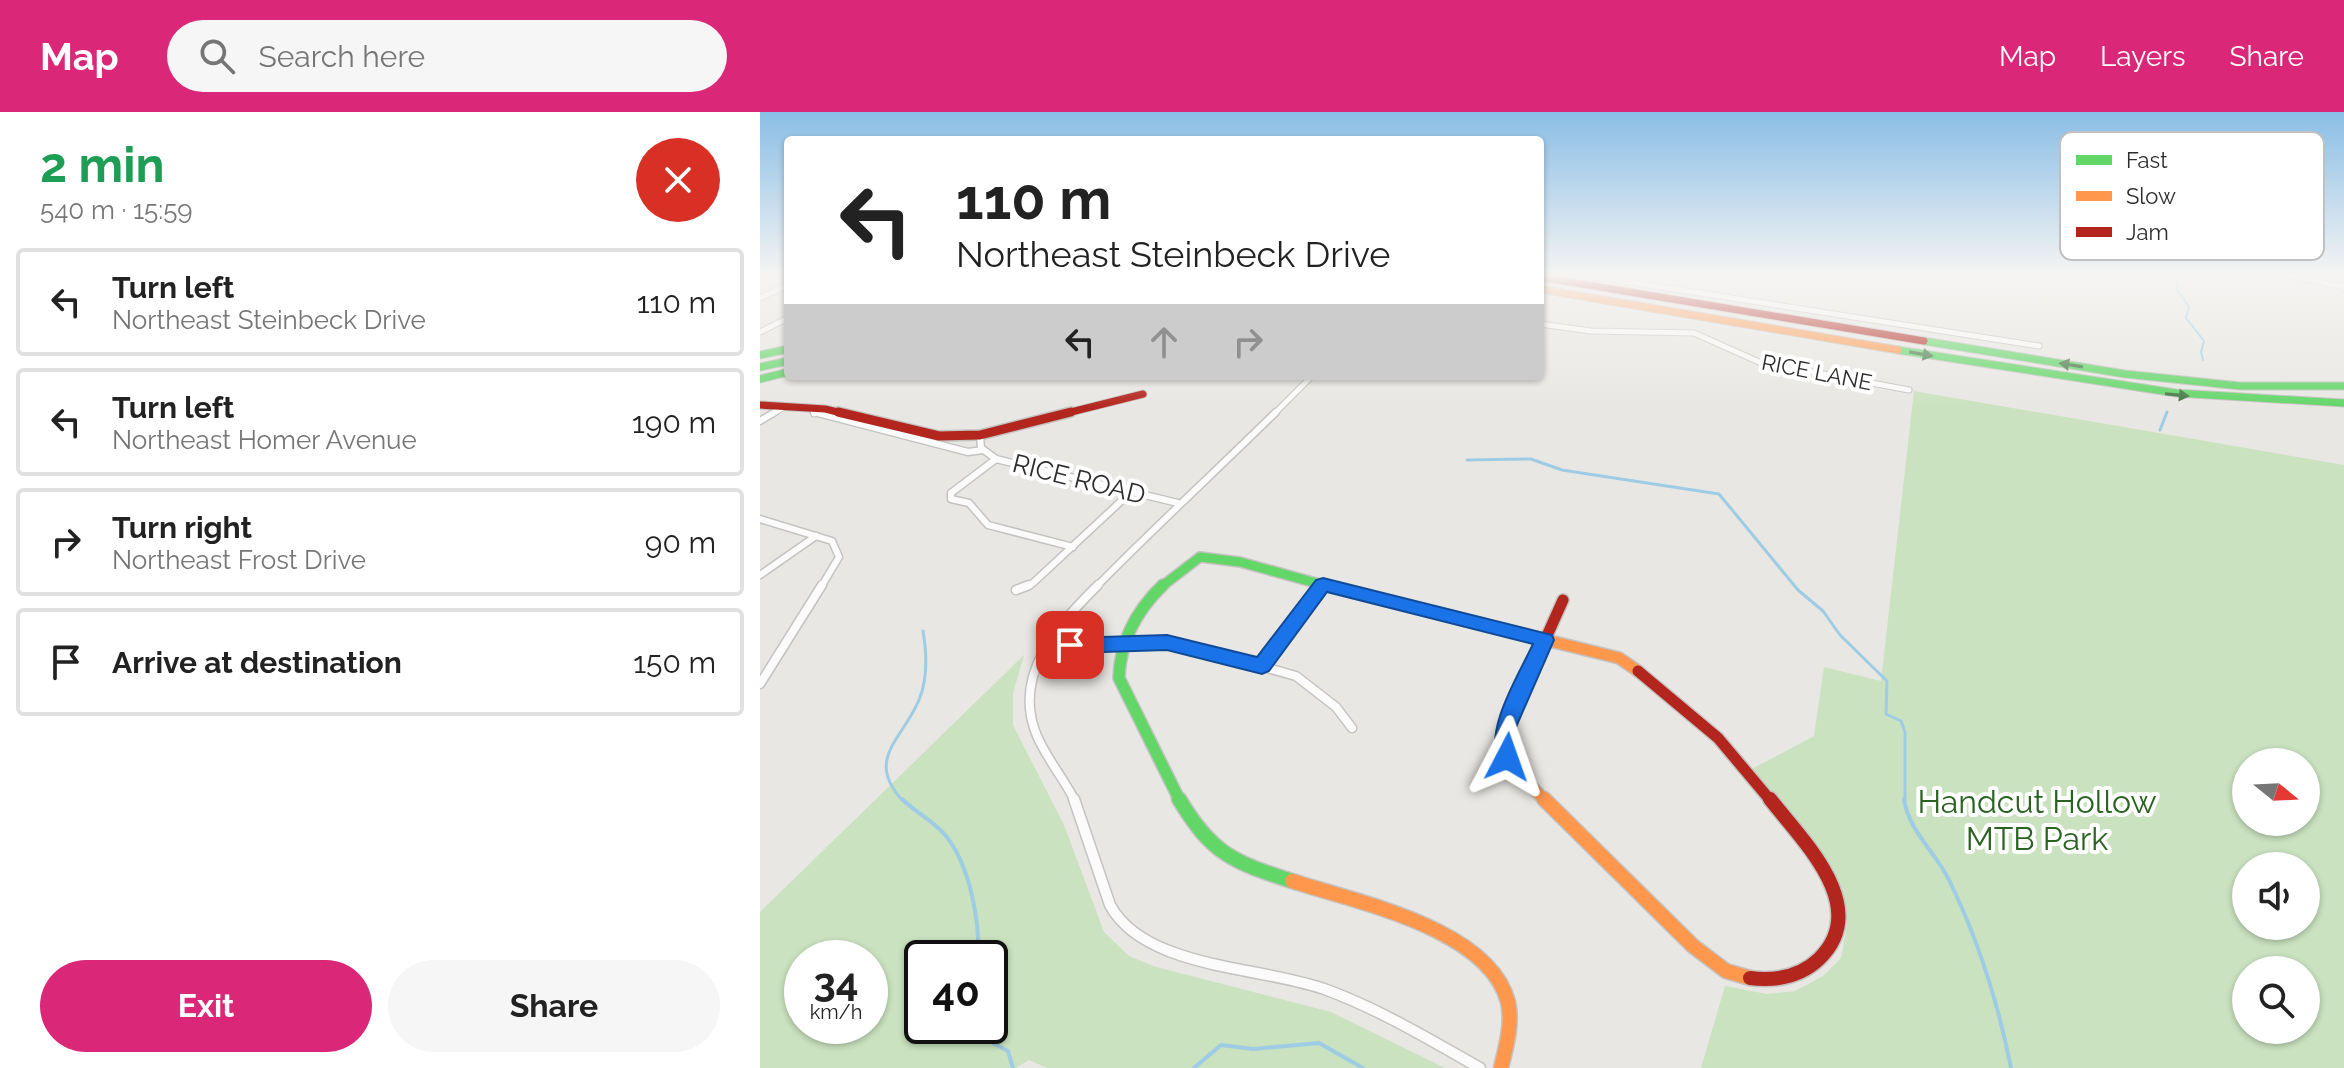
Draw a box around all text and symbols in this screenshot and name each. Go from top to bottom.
search box [167,20,727,92]
text: Map [40,34,119,79]
icon: search [195,34,239,78]
text: Search here [259,39,425,74]
text: Map [1999,40,2056,73]
text: Layers [2100,40,2186,73]
text: Share [2230,40,2304,73]
legend [2060,132,2324,260]
text: 2 min [40,137,165,193]
button: close [636,138,720,222]
text: Fast [2126,147,2168,173]
text: 110 m [956,166,1111,232]
icon: left [824,168,928,272]
text: Slow [2126,183,2176,209]
text: 540 m · 15:59 [40,195,193,225]
text: Jam [2126,219,2169,245]
text: Northeast Steinbeck Drive [956,233,1390,275]
text: Turn left [112,270,234,305]
icon: left [44,280,88,324]
text: 110 m [637,285,716,320]
text: Northeast Steinbeck Drive [112,305,426,335]
icon: left [1058,320,1102,364]
icon: ahead [1142,320,1186,364]
icon: right [1226,320,1270,364]
one-way arrow [1908,348,1933,361]
street label: RICE LANE [1760,349,1874,395]
one-way arrow [2058,358,2083,371]
one-way arrow [2165,388,2190,401]
text: Turn left [112,390,234,425]
icon: left [44,400,88,444]
text: 190 m [632,405,716,440]
text: Northeast Homer Avenue [112,425,417,455]
street label: RICE ROAD [1010,448,1148,510]
text: Turn right [112,510,252,545]
icon: right [44,520,88,564]
text: 90 m [645,525,716,560]
text: Northeast Frost Drive [112,545,366,575]
pin [1036,611,1104,679]
icon: arrive [1048,623,1092,667]
icon: arrive [44,640,88,684]
text: Arrive at destination [112,645,402,680]
text: 150 m [633,645,716,680]
position arrow [1465,715,1549,799]
north arrow [2232,748,2320,836]
map controls [2232,748,2320,1044]
park label: Handcut Hollow MTB Park [1917,783,2157,857]
button: sound [2232,852,2320,940]
speed limit sign: 40 [904,940,1008,1044]
button: search [2232,956,2320,1044]
text: 34 [813,958,859,1005]
button: Exit [40,960,372,1052]
button: Share [388,960,720,1052]
text: km/h [810,1000,862,1024]

